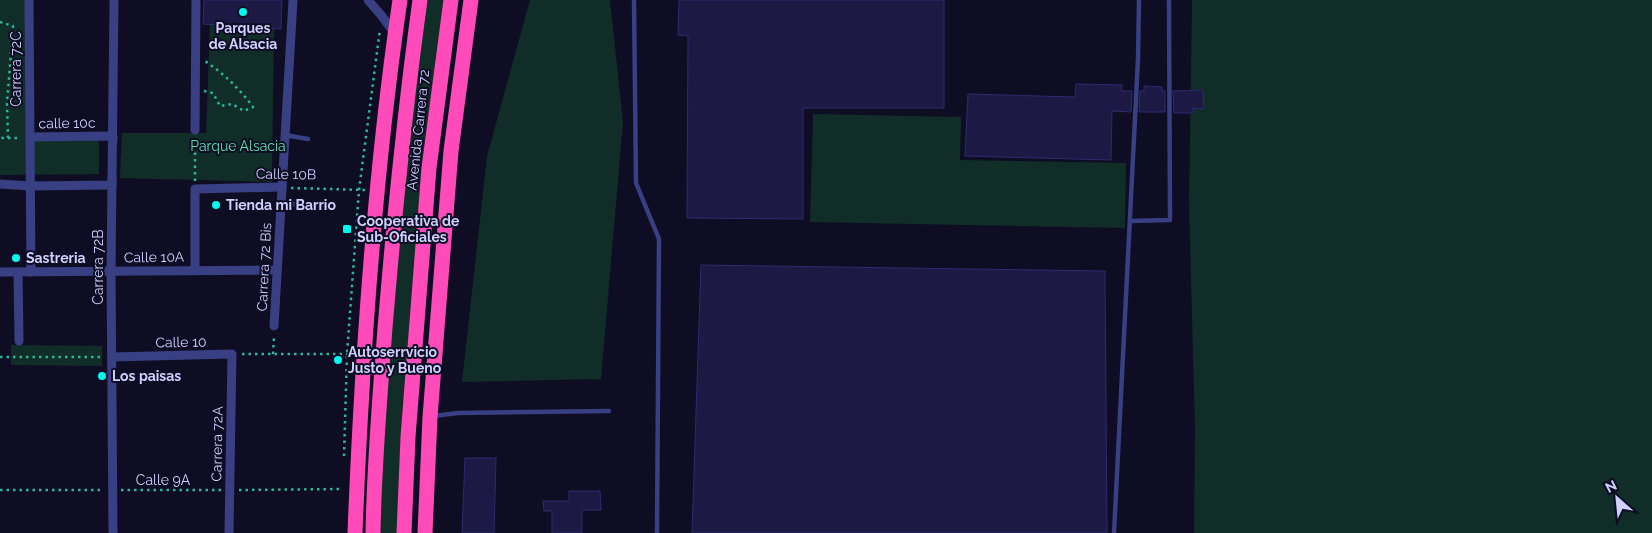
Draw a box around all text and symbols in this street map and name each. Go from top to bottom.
marker: Parques de Alsacia [237,6,249,18]
place label: Parques de Alsacia [209,20,277,52]
street label: Carrera 72C [8,31,24,107]
street label: Avenida Carrera 72 [404,69,432,191]
street label: calle 10c [38,114,96,131]
park label: Parque Alsacia [190,138,286,154]
street label: Calle 10B [256,165,316,183]
place label: Tienda mi Barrio [226,197,336,213]
marker: Tienda mi Barrio [210,199,222,211]
place label: Cooperativa de Sub-Oficiales [357,213,460,245]
street label: Carrera 72 Bis [254,222,274,312]
marker: Cooperativa de Sub-Oficiales [341,223,353,235]
street label: Carrera 72B [90,229,106,305]
street label: Calle 10A [124,248,185,266]
place label: Sastreria [26,250,86,266]
marker: Sastreria [10,252,22,264]
street label: Calle 10 [155,334,207,350]
place label: Autoserrvicio Justo y Bueno [348,344,442,376]
marker: Autoserrvicio Justo y Bueno [332,354,344,366]
place label: Los paisas [112,368,181,384]
marker: Los paisas [96,370,108,382]
street label: Carrera 72A [208,406,226,482]
street label: Calle 9A [136,472,191,488]
north arrow [1592,473,1642,523]
text: N [1603,477,1619,496]

